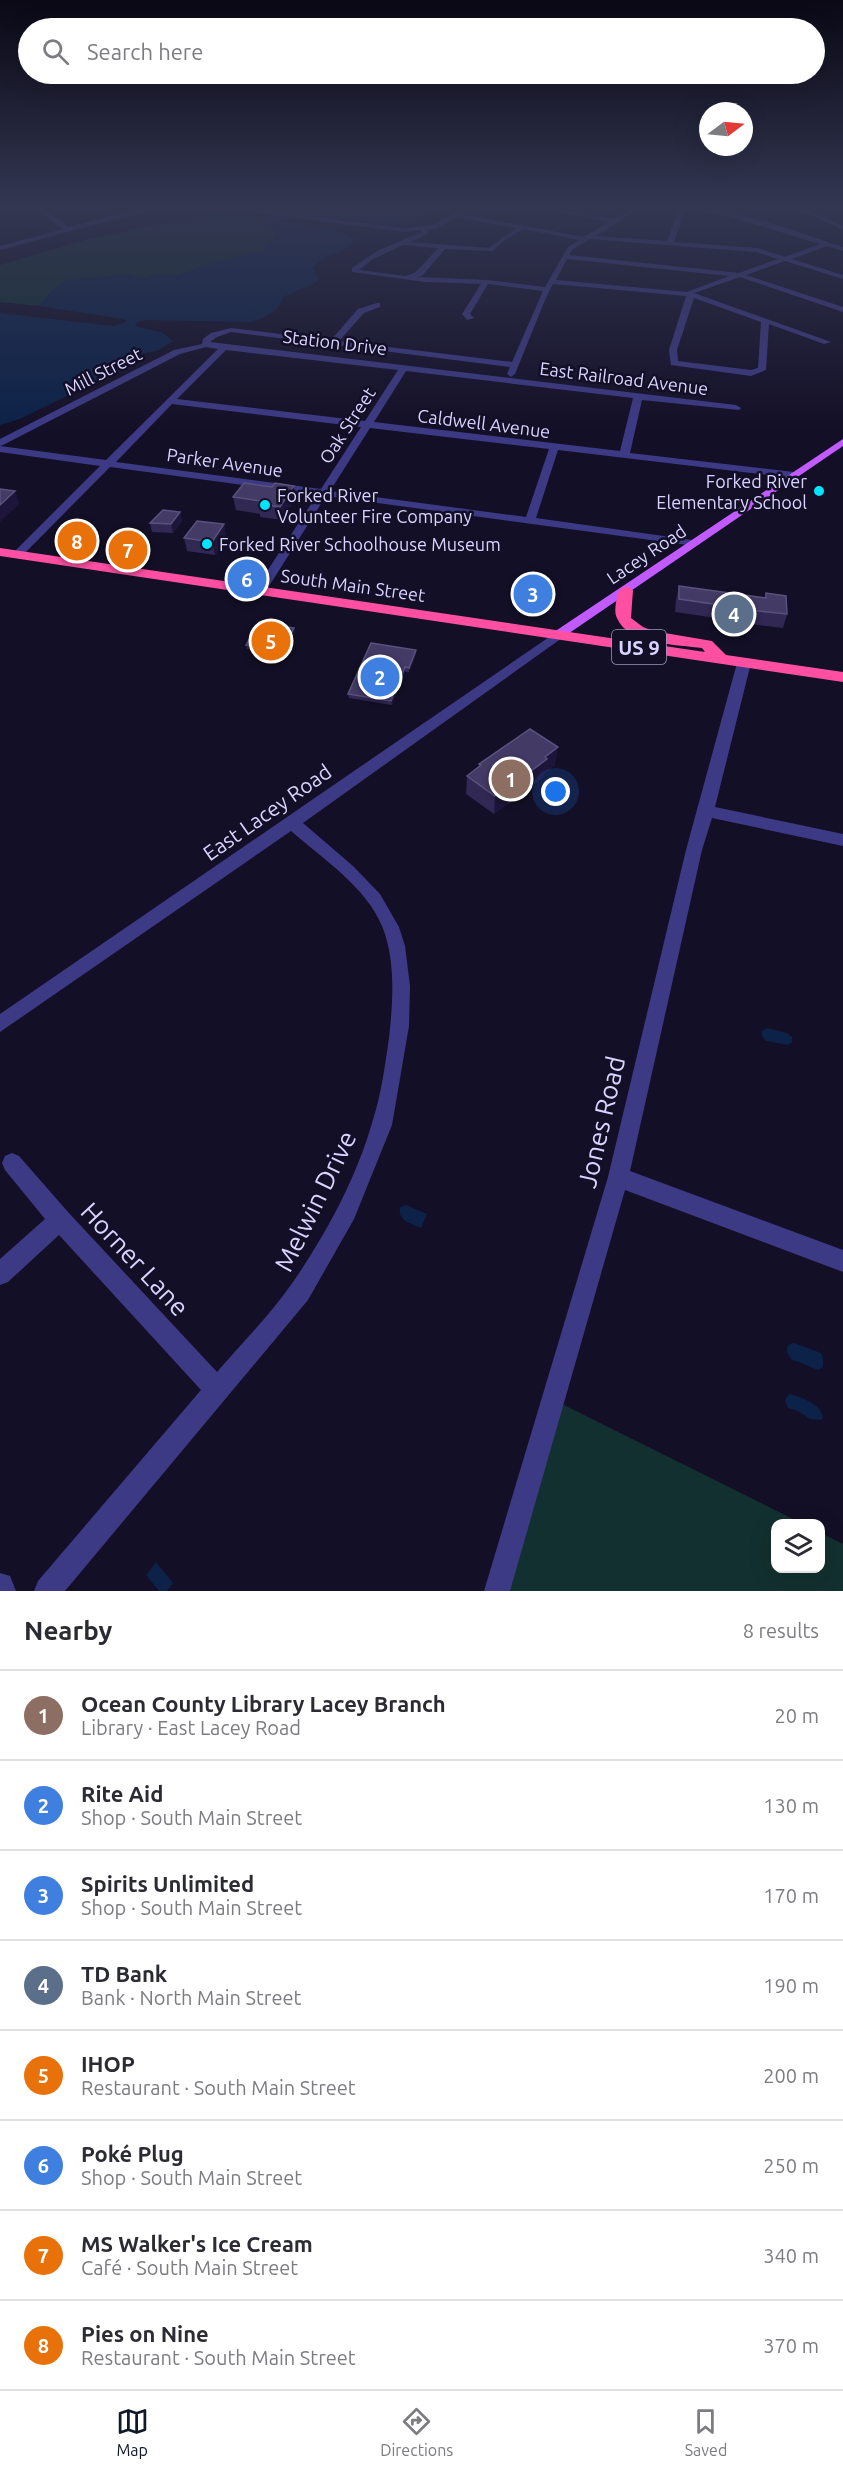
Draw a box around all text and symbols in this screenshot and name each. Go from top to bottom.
search box [18,18,825,84]
icon: search [39,35,72,68]
text: Search here [87,39,203,64]
north arrow [699,102,753,156]
street label: Station Drive [282,326,388,358]
street label: Mill Street [61,343,145,399]
street label: East Railroad Avenue [539,358,709,398]
street label: Oak Street [315,383,379,467]
street label: Caldwell Avenue [416,405,552,441]
street label: Parker Avenue [166,444,284,480]
place label: Forked River Elementary School [656,471,807,512]
marker: Forked River Elementary School [812,484,826,498]
place label: Forked River Volunteer Fire Company [277,485,472,526]
marker: Forked River Volunteer Fire Company [258,498,272,512]
pin: 8 [58,518,97,564]
street label: Lacey Road [603,520,689,588]
pin: 7 [108,528,148,572]
place label: Forked River Schoolhouse Museum [219,534,501,554]
marker: Forked River Schoolhouse Museum [200,537,214,551]
pin: 6 [228,556,266,602]
street label: South Main Street [279,565,427,605]
pin: 3 [514,572,552,616]
pin: 4 [714,592,754,636]
pin: 5 [252,618,290,664]
road number: US 9 [612,630,666,664]
pin: 2 [360,654,400,700]
pin: 1 [492,756,530,802]
street label: East Lacey Road [198,759,336,865]
your location [541,777,570,806]
street label: Jones Road [572,1053,630,1191]
street label: Melwin Drive [269,1126,361,1276]
street label: Horner Lane [75,1196,195,1322]
map controls [771,1519,825,1573]
button: layers [771,1519,825,1573]
text: Nearby [24,1616,112,1645]
text: 8 results [743,1619,819,1642]
text: Ocean County Library Lacey Branch [81,1691,446,1716]
text: 1 [38,1704,49,1727]
text: 20 m [775,1704,819,1727]
text: Library · East Lacey Road [81,1716,301,1739]
text: Rite Aid [81,1781,163,1806]
text: 2 [38,1794,49,1817]
text: 130 m [763,1794,819,1817]
text: Shop · South Main Street [81,1806,302,1829]
text: Spirits Unlimited [81,1871,254,1896]
text: 3 [38,1884,49,1907]
text: 170 m [763,1884,819,1907]
text: Shop · South Main Street [81,1896,302,1919]
text: TD Bank [81,1961,167,1986]
text: 4 [38,1974,49,1997]
text: 190 m [763,1974,819,1997]
text: Bank · North Main Street [81,1986,301,2009]
text: IHOP [81,2051,135,2076]
text: 5 [38,2064,49,2087]
text: 200 m [763,2064,819,2087]
text: Restaurant · South Main Street [81,2076,356,2099]
text: Poké Plug [81,2141,184,2166]
text: 6 [38,2154,49,2177]
text: 250 m [763,2154,819,2177]
text: Shop · South Main Street [81,2166,302,2189]
text: MS Walker's Ice Cream [81,2231,313,2256]
text: 7 [38,2244,49,2267]
text: 340 m [763,2244,819,2267]
text: Café · South Main Street [81,2256,298,2279]
text: Pies on Nine [81,2321,209,2346]
text: 8 [38,2334,49,2357]
text: 370 m [763,2334,819,2357]
text: Restaurant · South Main Street [81,2346,356,2369]
tab: Map [116,2405,149,2459]
tab: Directions [380,2405,453,2459]
tab: Saved [685,2405,727,2459]

